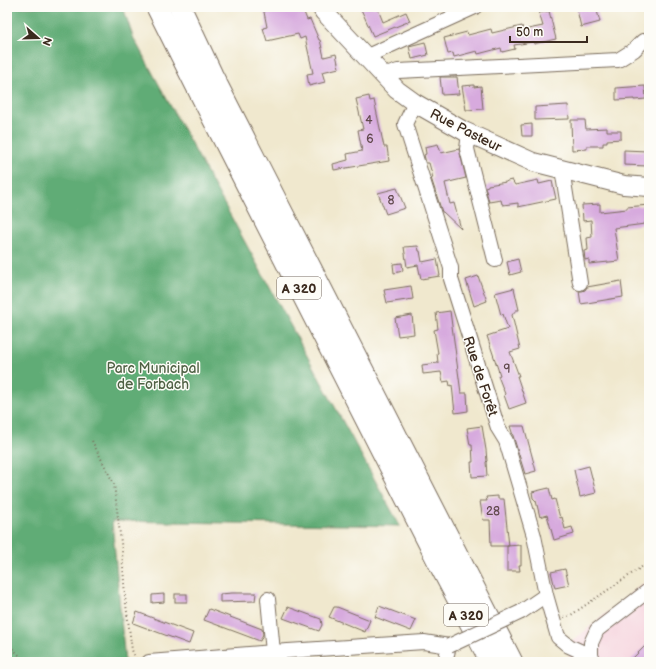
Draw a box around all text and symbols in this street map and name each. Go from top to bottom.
north arrow [18,18,58,58]
scale bar [510,18,587,44]
text: 50 m [516,25,543,40]
text: N [39,35,54,47]
street label: Rue Pasteur [427,105,505,156]
house number: 4 [365,113,373,128]
house number: 6 [366,132,374,147]
house number: 8 [388,193,395,208]
road number: A 320 [277,277,321,299]
street label: Rue de Forêt [460,334,502,419]
park label: Parc Municipal de Forbach [106,360,200,393]
house number: 9 [504,362,511,377]
house number: 28 [486,504,500,519]
road number: A 320 [444,604,488,626]

